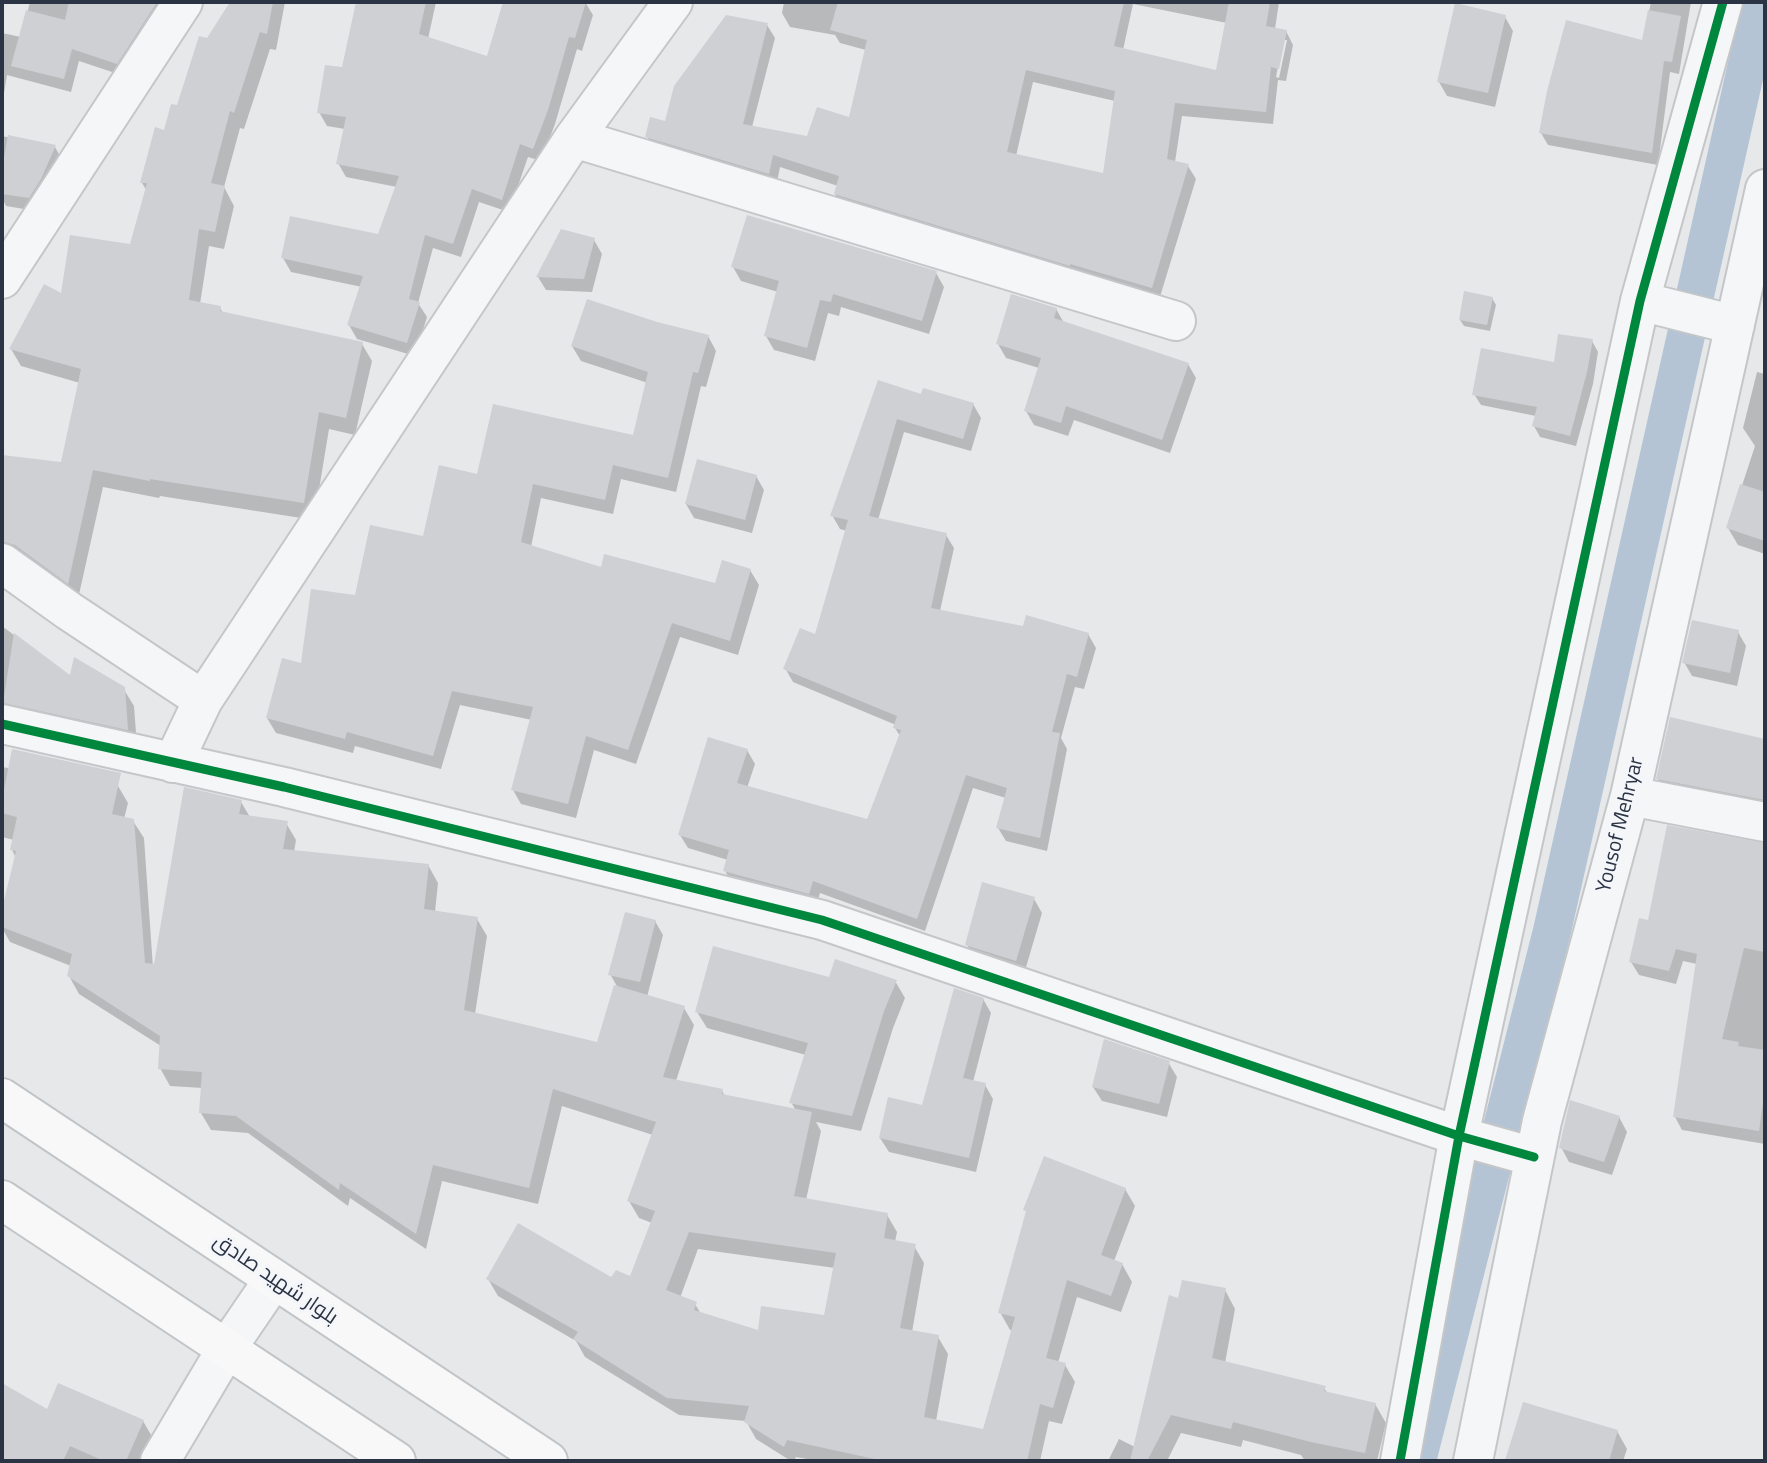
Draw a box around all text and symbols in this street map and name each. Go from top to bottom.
street label: Yousof Mehryar [1592,755,1650,895]
street label: بلوار شهید صادق [208,1229,342,1331]

